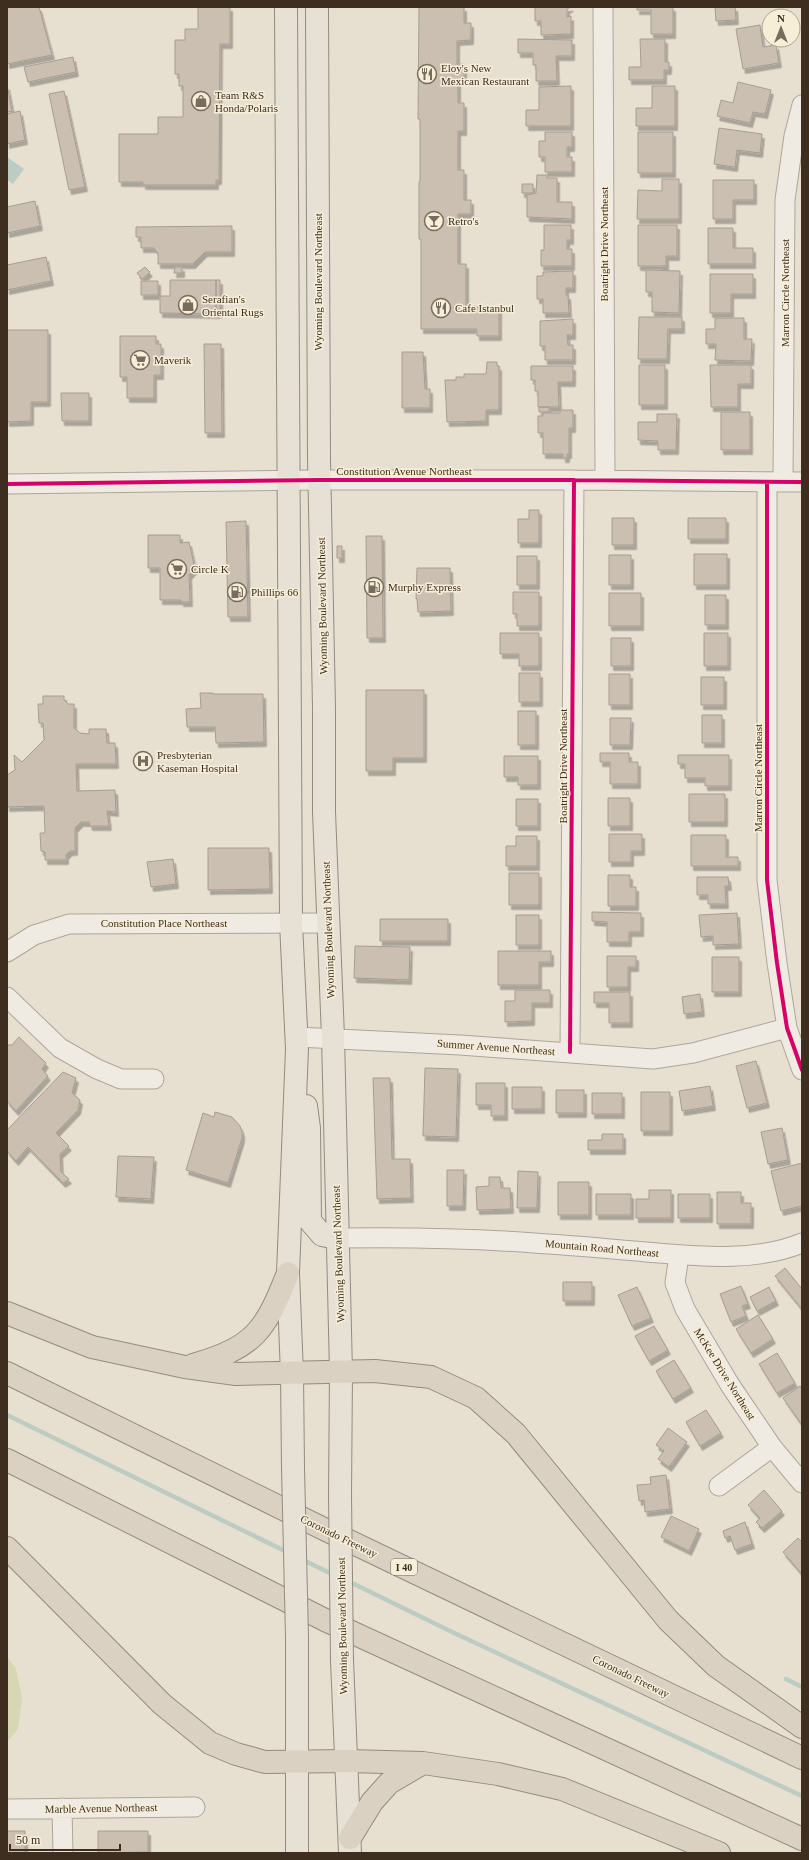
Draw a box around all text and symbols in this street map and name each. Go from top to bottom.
north arrow [761,8,801,48]
text: N [777,12,785,24]
place label: Eloy's New Mexican Restaurant [441,62,529,87]
restaurant icon: Eloy's New Mexican Restaurant [416,63,438,85]
place label: Team R&S Honda/Polaris [215,89,278,114]
shop icon: Team R&S Honda/Polaris [190,90,212,112]
street label: Boatright Drive Northeast [598,187,610,301]
bar icon: Retro's [423,210,445,232]
street label: Wyoming Boulevard Northeast [312,213,324,351]
place label: Retro's [448,215,479,227]
street label: Marron Circle Northeast [779,239,791,347]
place label: Serafian's Oriental Rugs [202,293,263,318]
shop icon: Serafian's Oriental Rugs [177,294,199,316]
restaurant icon: Cafe Istanbul [430,297,452,319]
place label: Cafe Istanbul [455,302,514,314]
supermarket icon: Maverik [129,349,151,371]
place label: Maverik [154,354,192,366]
street label: Constitution Avenue Northeast [336,465,472,477]
street label: Wyoming Boulevard Northeast [315,537,329,675]
supermarket icon: Circle K [166,558,188,580]
place label: Circle K [191,563,229,575]
fuel station icon: Murphy Express [363,576,385,598]
fuel station icon: Phillips 66 [226,581,248,603]
place label: Murphy Express [388,581,461,593]
place label: Phillips 66 [251,586,299,598]
street label: Boatright Drive Northeast [557,709,569,823]
street label: Marron Circle Northeast [752,724,764,832]
place label: Presbyterian Kaseman Hospital [157,749,238,774]
hospital icon: Presbyterian Kaseman Hospital [132,750,154,772]
street label: Wyoming Boulevard Northeast [320,861,336,999]
street label: Constitution Place Northeast [101,917,227,929]
street label: Summer Avenue Northeast [437,1037,555,1057]
street label: Wyoming Boulevard Northeast [330,1185,346,1323]
street label: Mountain Road Northeast [545,1237,659,1259]
street label: McKee Drive Northeast [692,1326,758,1422]
street label: Coronado Freeway [299,1512,380,1560]
street label: Wyoming Boulevard Northeast [335,1557,349,1695]
road number: I 40 [391,1559,417,1575]
street label: Coronado Freeway [591,1652,672,1700]
street label: Marble Avenue Northeast [44,1801,158,1815]
scale bar [10,1826,120,1852]
text: 50 m [16,1833,41,1847]

